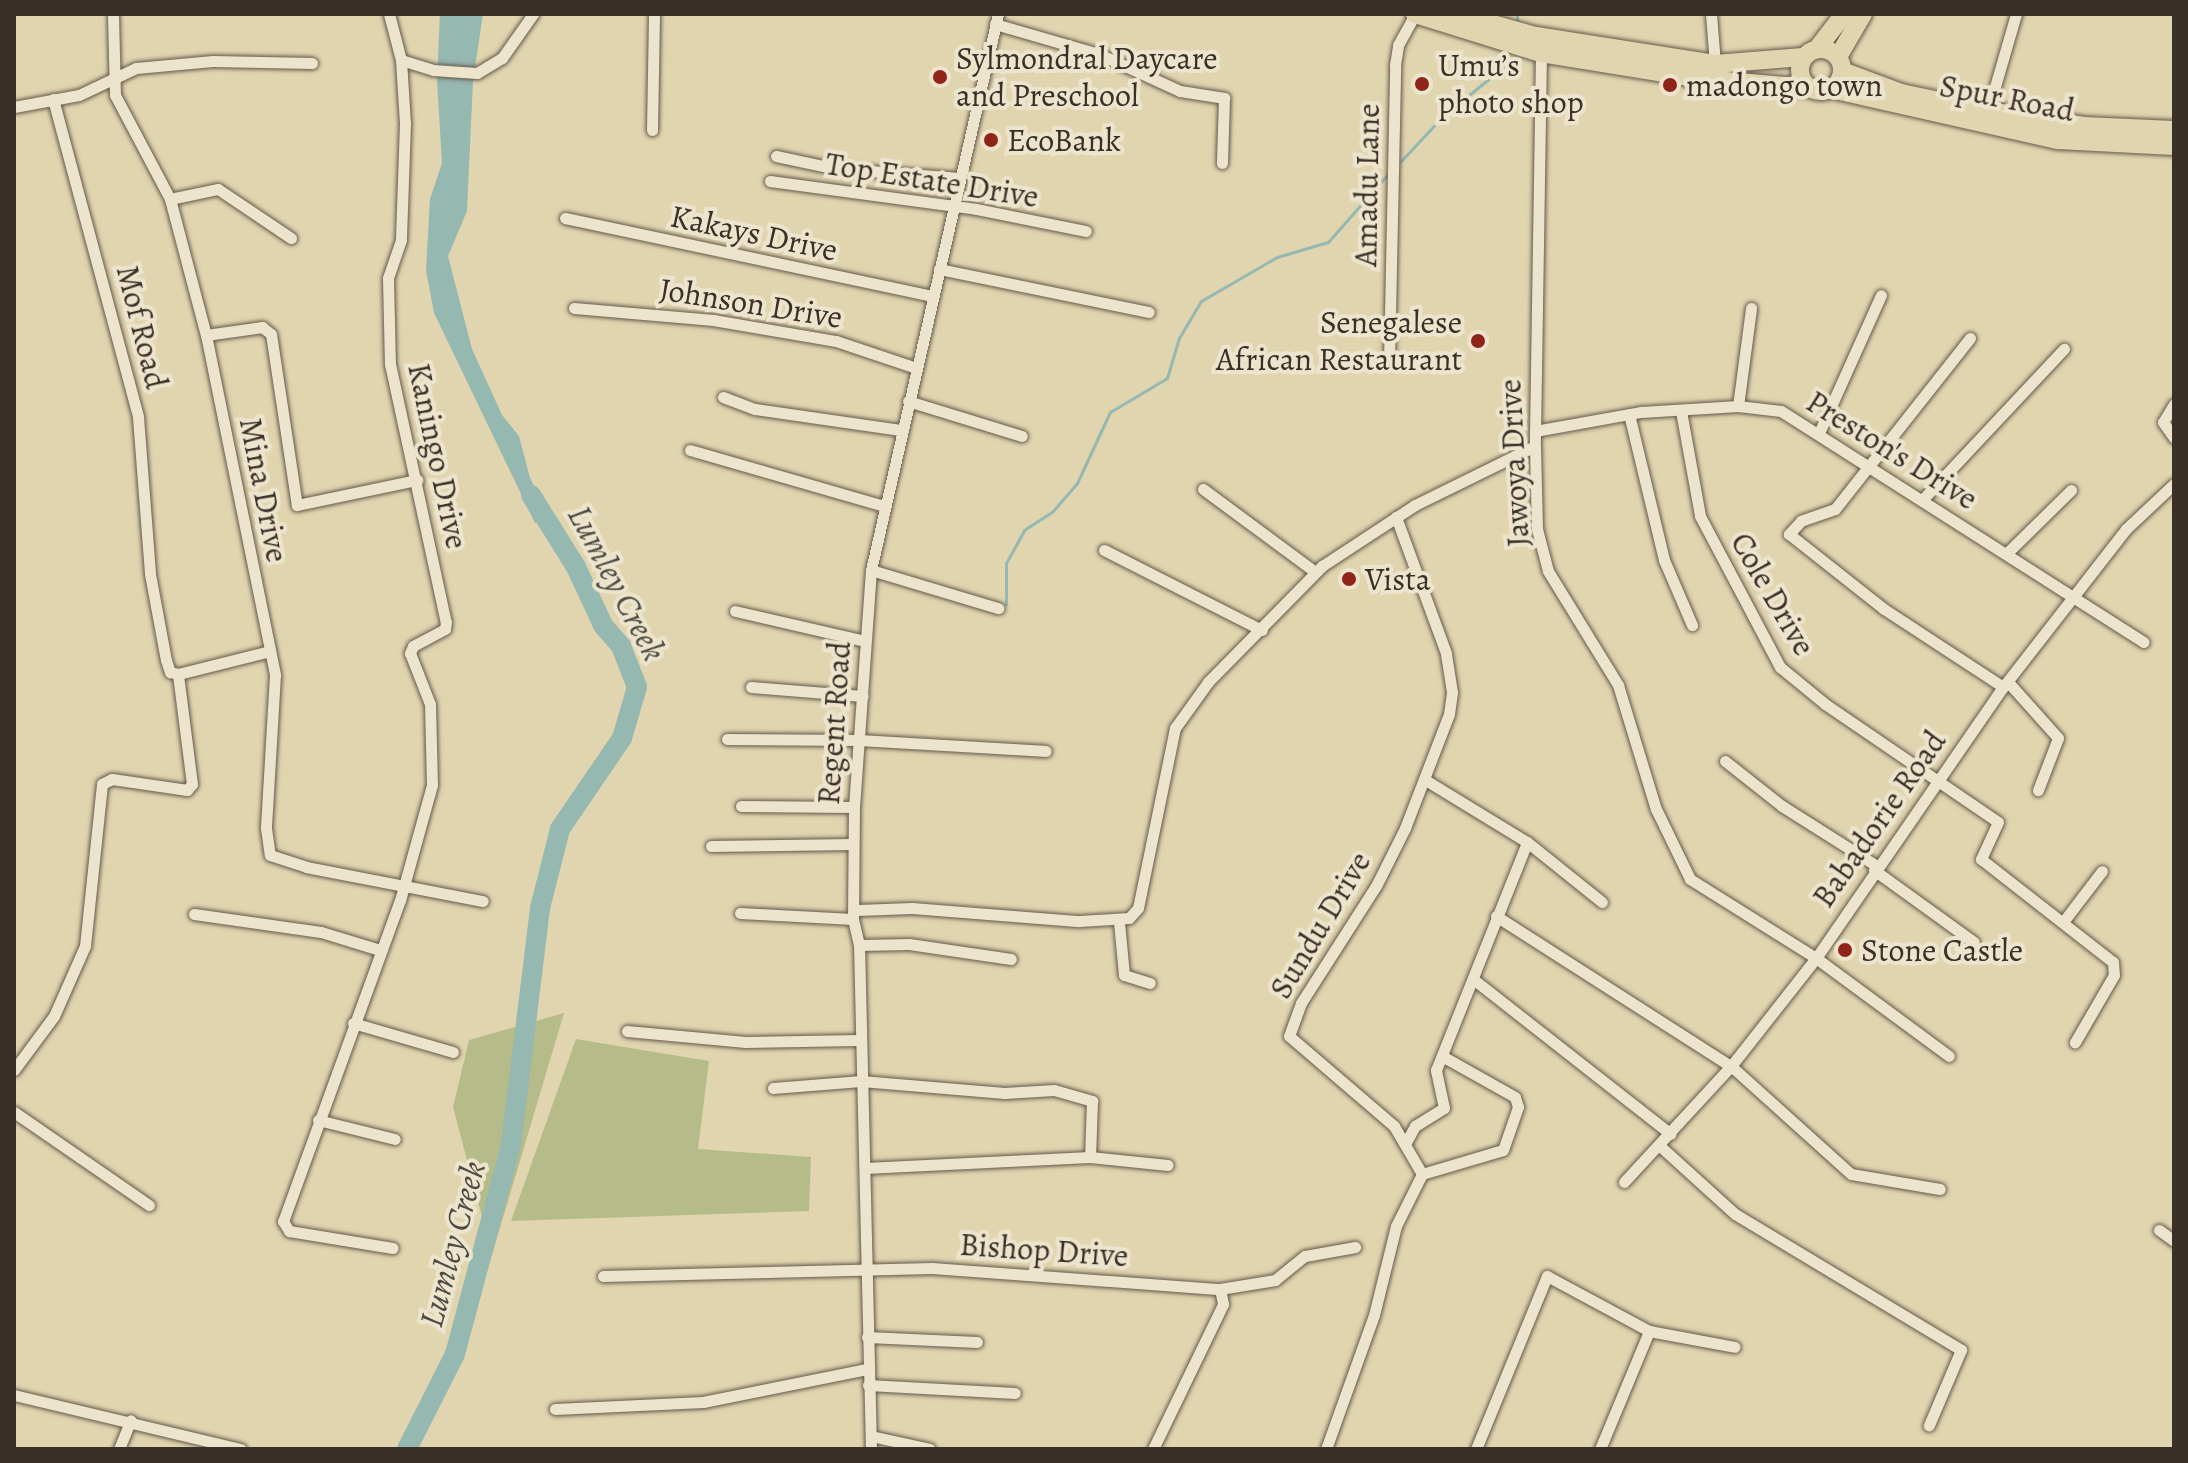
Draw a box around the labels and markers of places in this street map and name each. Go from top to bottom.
place label: Sylmondral Daycare and Preschool [956,40,1218,115]
place label: Umu’s photo shop [1438,47,1584,122]
place label: madongo town [1686,66,1883,104]
marker: Sylmondral Daycare and Preschool [931,68,949,86]
marker: Umu’s photo shop [1413,75,1431,93]
marker: madongo town [1661,76,1679,94]
place label: EcoBank [1007,121,1121,159]
marker: EcoBank [982,131,1000,149]
place label: Senegalese African Restaurant [1216,304,1462,379]
marker: Senegalese African Restaurant [1469,332,1487,350]
place label: Vista [1365,560,1431,598]
marker: Vista [1340,570,1358,588]
place label: Stone Castle [1861,931,2023,969]
marker: Stone Castle [1836,941,1854,959]

